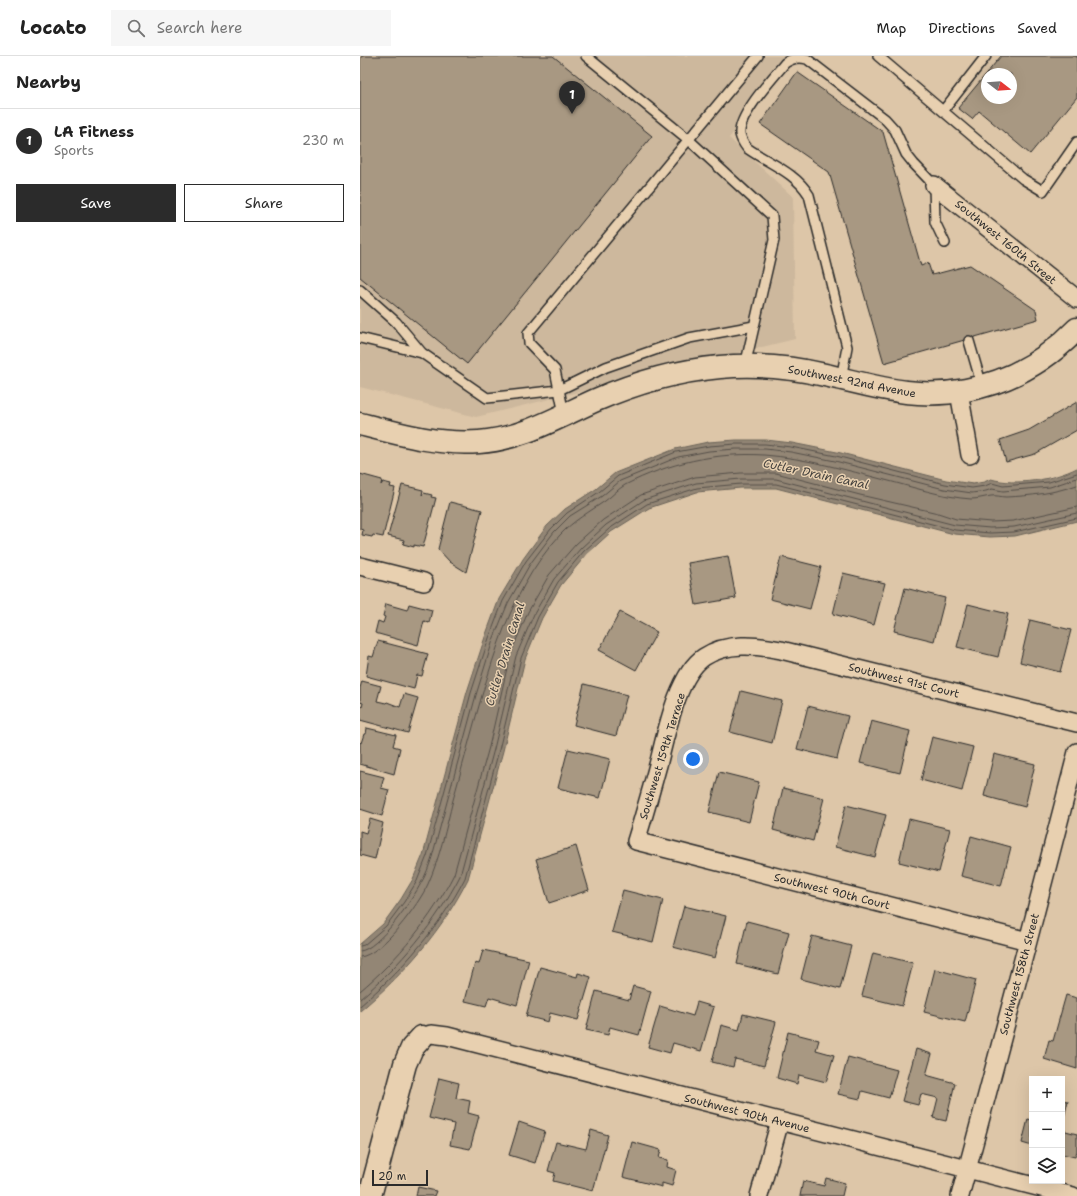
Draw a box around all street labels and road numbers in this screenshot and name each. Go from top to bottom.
street label: Southwest 160th Street [952,197,1060,288]
street label: Southwest 92nd Avenue [787,362,917,401]
street label: Southwest 91st Court [847,659,961,702]
street label: Southwest 159th Terrace [636,691,689,821]
street label: Southwest 90th Court [772,870,892,913]
street label: Southwest 158th Street [996,911,1043,1037]
street label: Southwest 90th Avenue [683,1091,811,1136]

